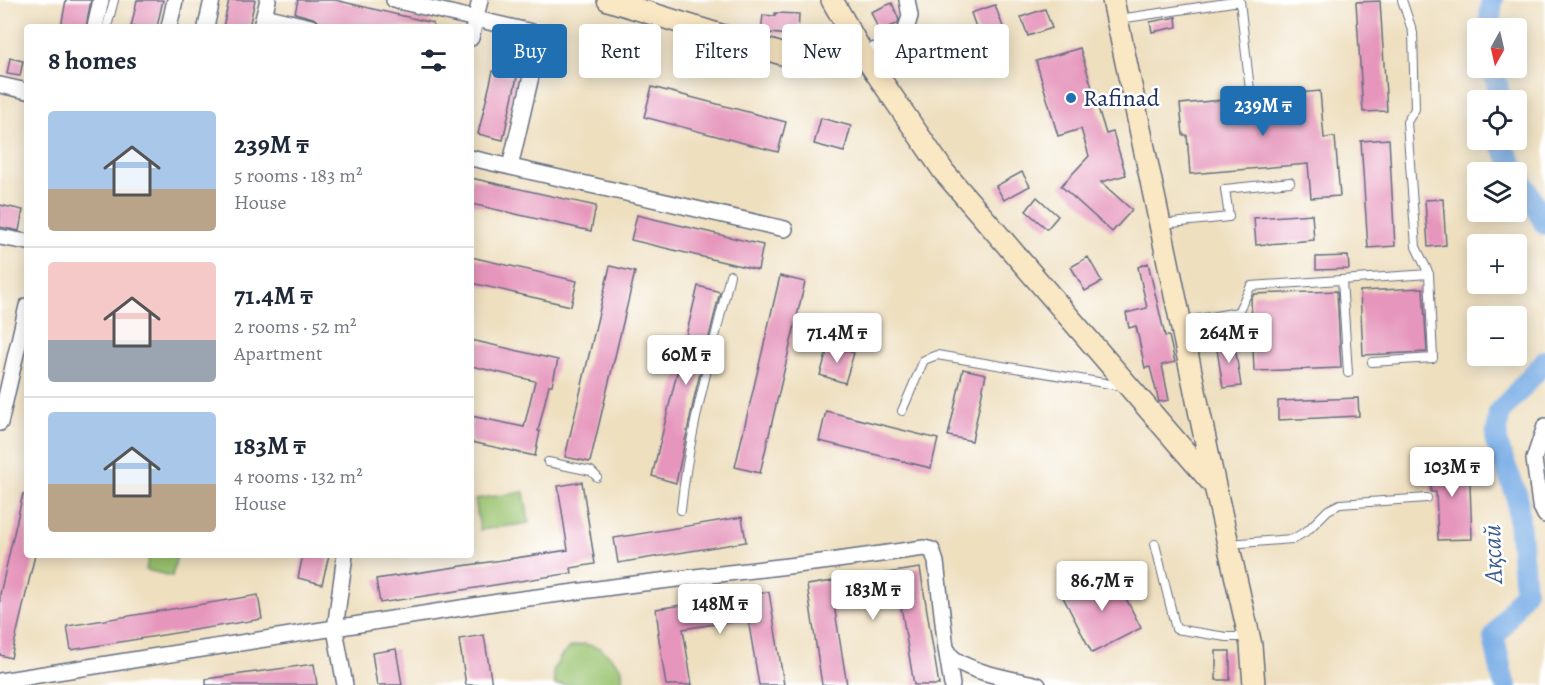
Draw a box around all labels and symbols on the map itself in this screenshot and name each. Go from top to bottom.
north arrow [1467,18,1527,78]
place label: Rafinad [1083,82,1160,114]
pin: 239M ₸ [1214,86,1312,137]
marker: Rafinad [1064,91,1078,105]
pin: 71.4M ₸ [782,313,892,364]
pin: 264M ₸ [1180,313,1278,364]
pin: 60M ₸ [644,335,728,386]
pin: 103M ₸ [1403,447,1501,498]
water label: Ақсай [1474,524,1511,586]
pin: 86.7M ₸ [1047,561,1157,612]
pin: 183M ₸ [824,570,922,621]
pin: 148M ₸ [671,584,769,635]

